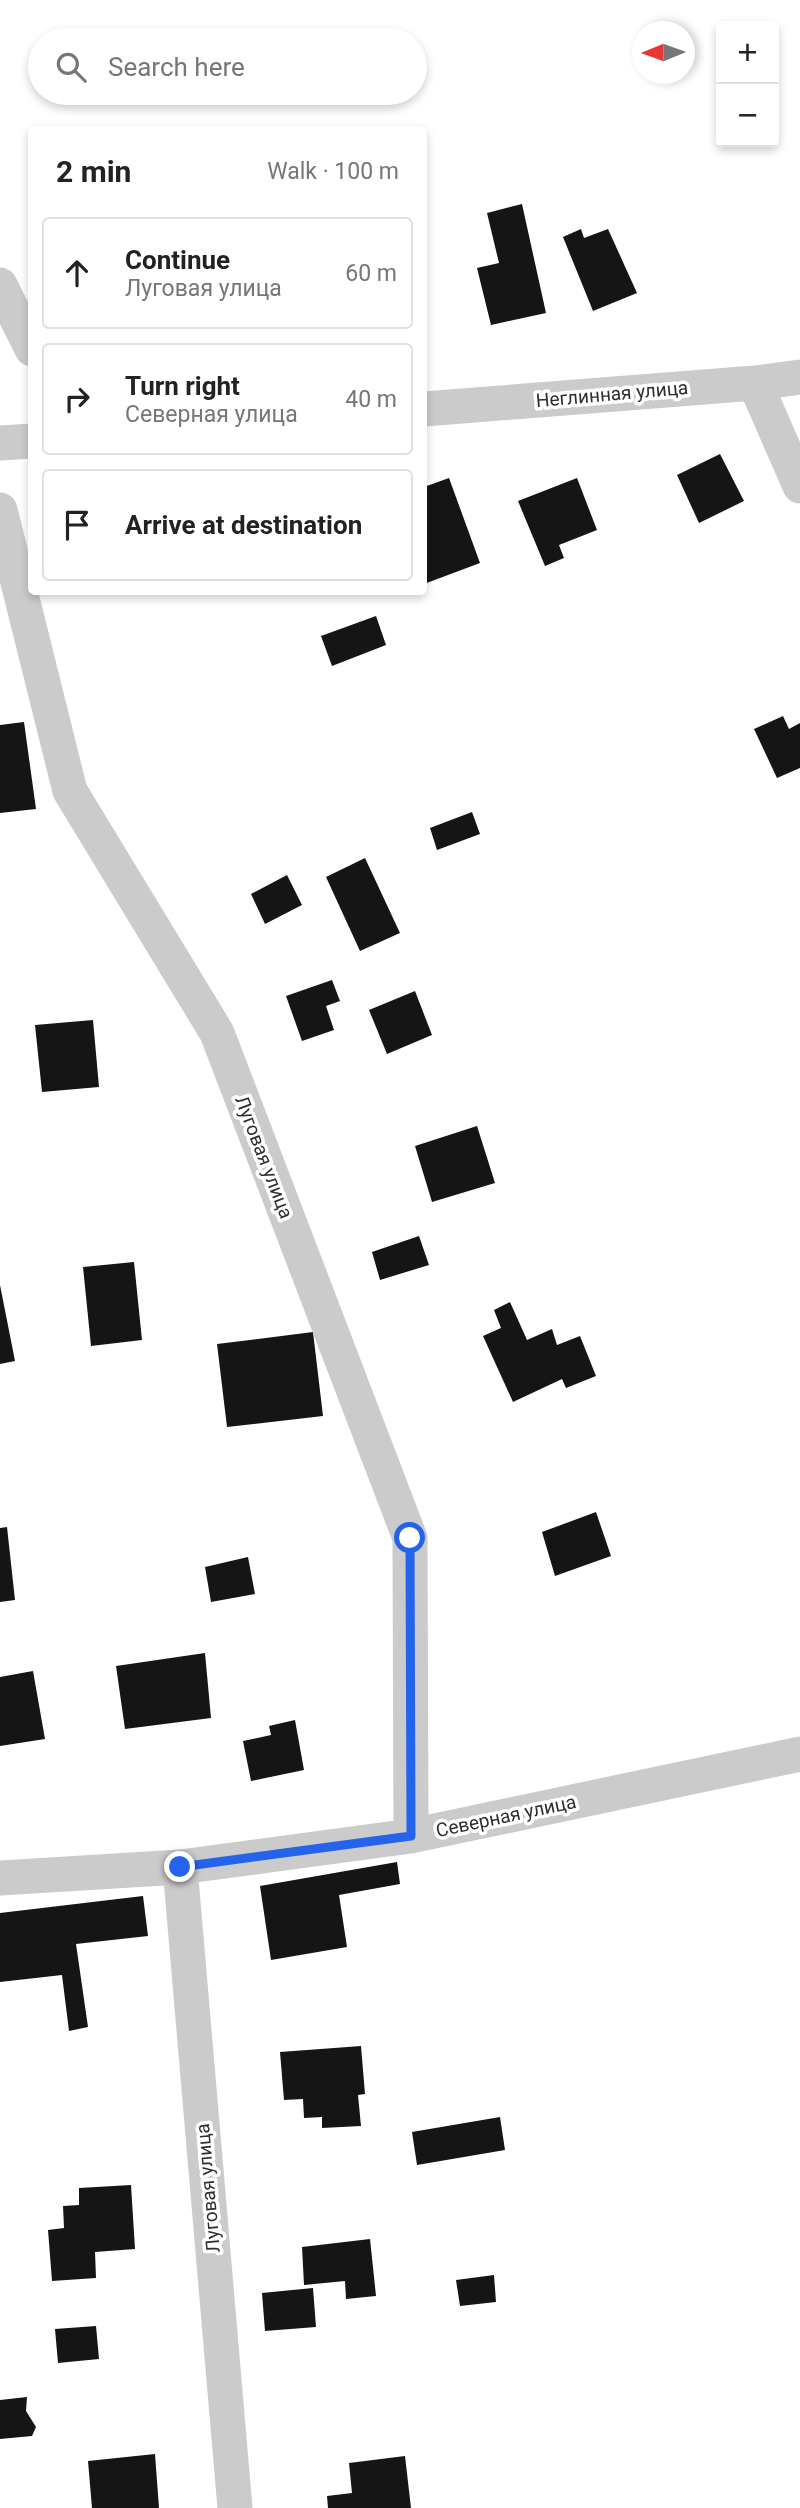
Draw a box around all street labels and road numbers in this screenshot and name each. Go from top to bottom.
street label: Неглинная улица [535,376,689,412]
street label: Луговая улица [230,1092,298,1222]
street label: Северная улица [434,1790,578,1842]
street label: Луговая улица [191,2122,225,2254]

